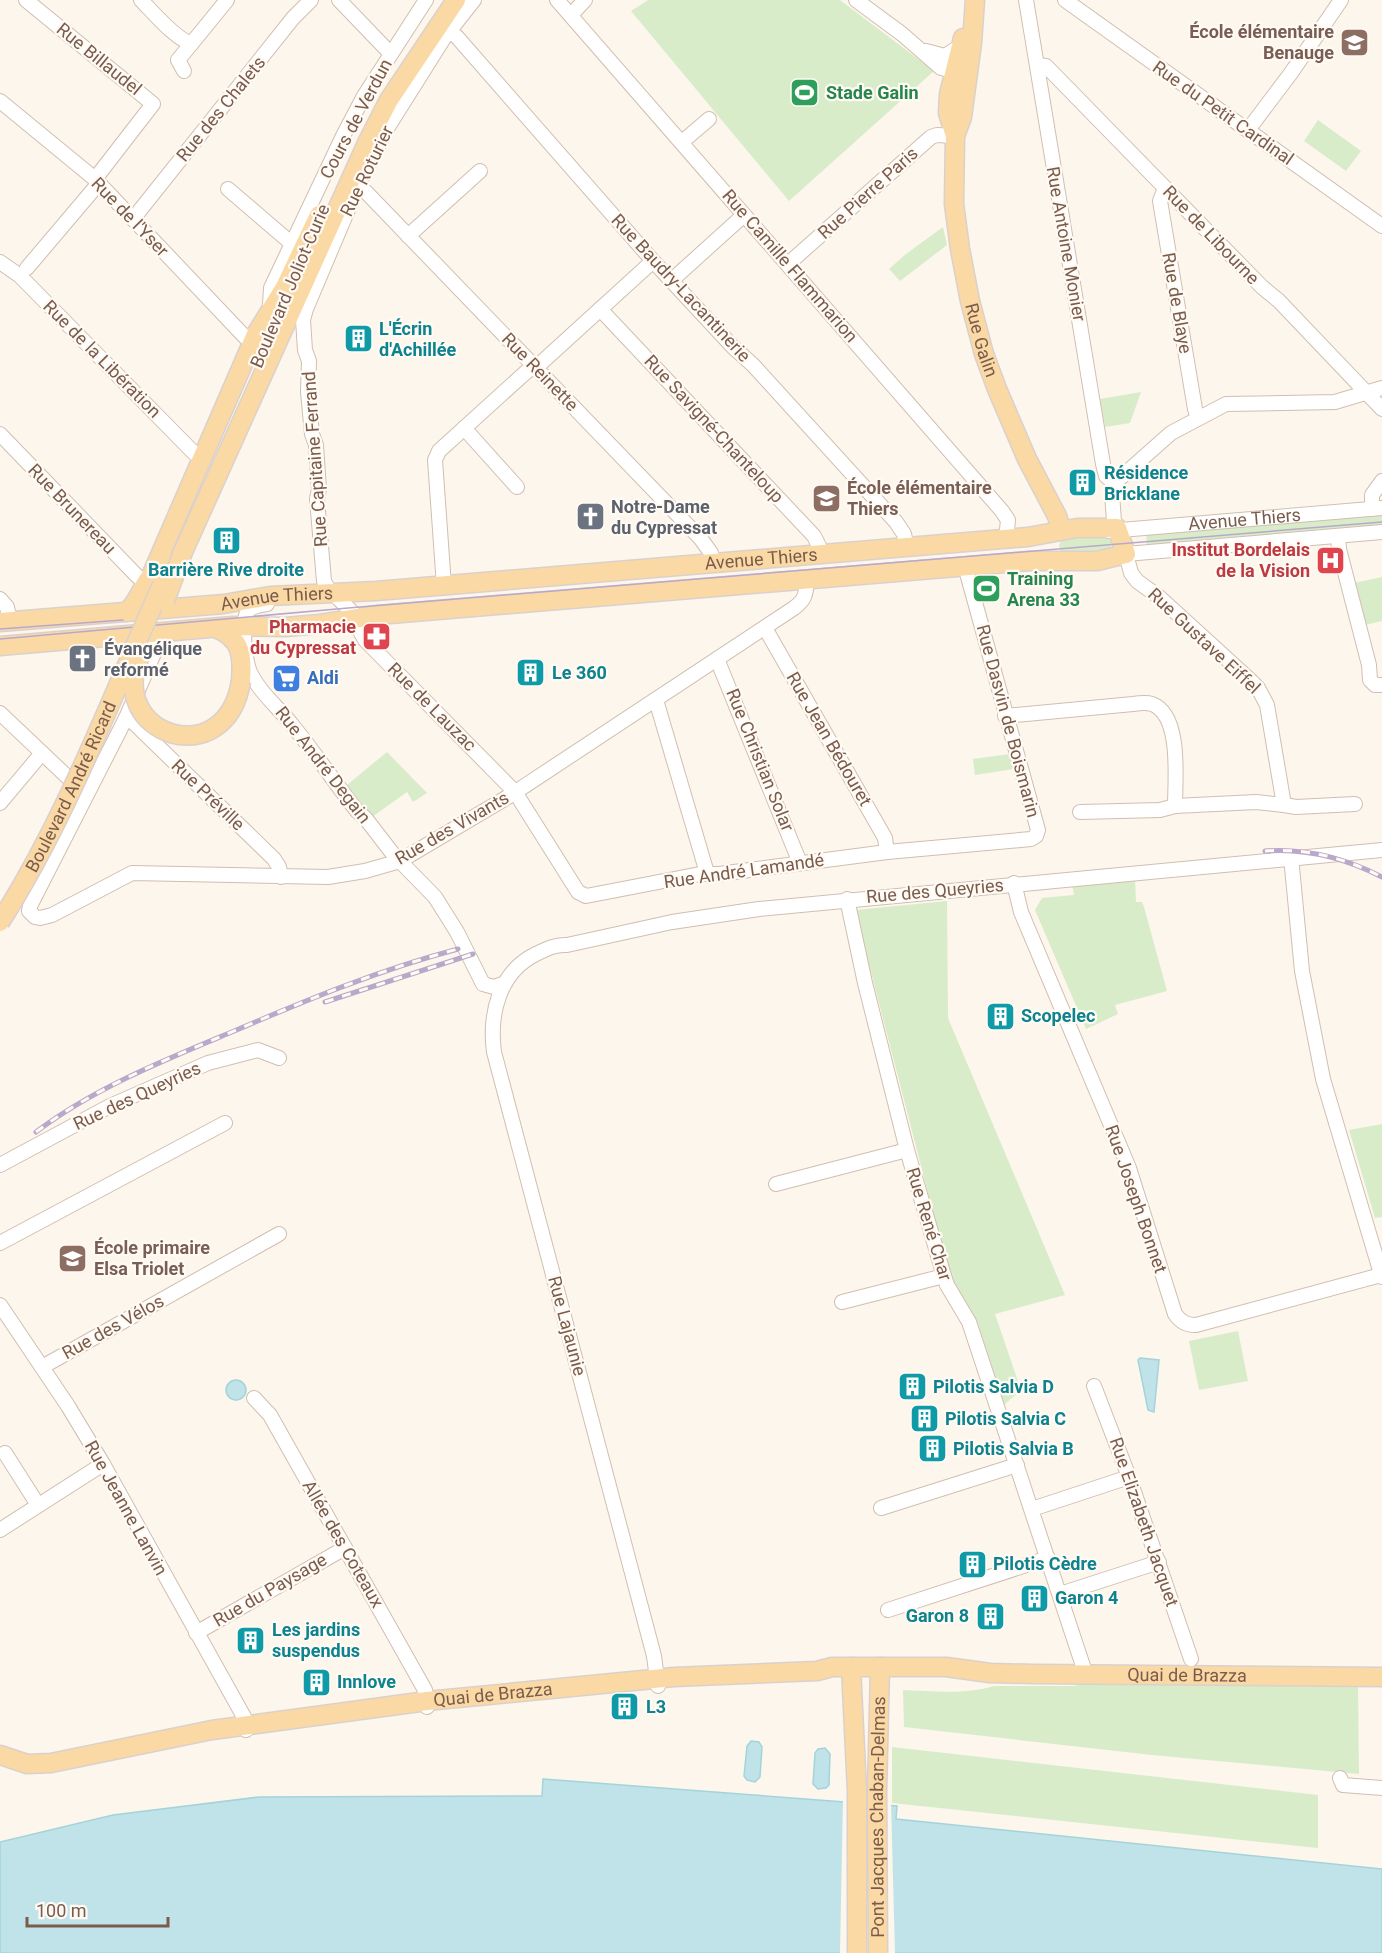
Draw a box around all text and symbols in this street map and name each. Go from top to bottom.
street label: Rue Billaudel [53,18,146,99]
place label: École élémentaire Benauge [1189,21,1334,63]
school or university icon: École élémentaire Benauge [1339,26,1371,58]
street label: Rue des Chalets [172,52,269,165]
street label: Cours de Verdun [315,55,396,182]
street label: Rue du Petit Cardinal [1149,56,1298,169]
sports icon: Stade Galin [789,77,821,109]
place label: Stade Galin [826,82,919,103]
street label: Rue Roturier [336,122,398,220]
street label: Rue Pierre Paris [813,142,922,243]
street label: Rue Antoine Monier [1043,165,1090,323]
street label: Rue de l'Yser [87,173,173,261]
street label: Rue de Libourne [1159,181,1264,288]
street label: Rue Camille Flammarion [718,185,862,346]
street label: Boulevard Joliot-Curie [246,201,334,371]
street label: Rue Baudry-Lacantinerie [607,209,755,366]
street label: Rue de Blaye [1158,251,1197,355]
street label: Rue de la Libération [39,296,165,422]
street label: Rue Galin [961,301,1003,380]
place label: L'Écrin d'Achillée [379,318,457,360]
building icon: L'Écrin d'Achillée [342,323,374,355]
street label: Rue Reinette [498,328,583,415]
street label: Rue Savigné-Chanteloup [640,350,788,507]
street label: Rue Capitaine Ferrand [298,370,331,548]
street label: Rue Brunereau [24,459,121,558]
place label: Résidence Bricklane [1104,462,1189,504]
building icon: Résidence Bricklane [1067,467,1099,499]
place label: École élémentaire Thiers [847,477,992,519]
school or university icon: École élémentaire Thiers [810,482,842,514]
place label: Notre-Dame du Cypressat [611,496,717,538]
church icon: Notre-Dame du Cypressat [574,501,606,533]
street label: Avenue Thiers [1187,504,1302,534]
building icon: Barrière Rive droite [210,525,242,557]
place label: Institut Bordelais de la Vision [1171,539,1310,581]
street label: Avenue Thiers [704,543,818,574]
hospital icon: Institut Bordelais de la Vision [1315,544,1347,576]
place label: Barrière Rive droite [148,559,304,580]
place label: Training Arena 33 [1007,568,1080,610]
sports icon: Training Arena 33 [970,573,1002,605]
street label: Avenue Thiers [219,582,334,614]
street label: Rue Gustave Eiffel [1144,583,1265,698]
place label: Pharmacie du Cypressat [250,616,356,658]
pharmacy icon: Pharmacie du Cypressat [361,621,393,653]
street label: Rue Dasvin de Boismarin [973,622,1044,820]
place label: Évangélique reformé [104,638,202,680]
church icon: Évangélique reformé [67,643,99,675]
building icon: Le 360 [515,657,547,689]
street label: Rue de Lauzac [384,658,481,755]
supermarket icon: Aldi [270,662,302,694]
place label: Le 360 [552,662,607,683]
place label: Aldi [307,667,339,688]
street label: Rue Jean Bédouret [783,668,876,810]
street label: Rue Christian Solar [722,685,799,834]
street label: Boulevard André Ricard [21,698,120,876]
street label: Rue André Degain [271,702,375,827]
street label: Rue Préville [168,755,249,835]
street label: Rue des Vivants [391,787,512,869]
street label: Rue André Lamandé [663,849,825,892]
street label: Rue des Queyries [865,874,1005,907]
building icon: Scopelec [984,1000,1016,1032]
place label: Scopelec [1021,1005,1095,1026]
street label: Rue des Queyries [70,1057,204,1134]
street label: Rue Joseph Bonnet [1101,1122,1172,1276]
street label: Rue René Char [902,1165,957,1283]
place label: École primaire Elsa Triolet [94,1237,210,1279]
school or university icon: École primaire Elsa Triolet [57,1242,89,1274]
street label: Rue Lajaunie [544,1274,591,1378]
street label: Rue des Vélos [58,1290,167,1363]
building icon: Pilotis Salvia D [896,1371,928,1403]
place label: Pilotis Salvia D [933,1376,1054,1397]
building icon: Pilotis Salvia C [908,1403,940,1435]
place label: Pilotis Salvia C [945,1408,1066,1429]
building icon: Pilotis Salvia B [916,1433,948,1465]
street label: Rue Elizabeth Jacquet [1106,1435,1183,1609]
street label: Rue Jeanne Lanvin [81,1437,172,1579]
place label: Pilotis Salvia B [953,1438,1074,1459]
street label: Allée des Coteaux [298,1476,388,1611]
building icon: Pilotis Cèdre [956,1548,988,1580]
street label: Rue du Paysage [209,1549,330,1631]
place label: Pilotis Cèdre [993,1553,1097,1574]
building icon: Garon 4 [1018,1582,1050,1614]
place label: Garon 4 [1055,1587,1118,1608]
building icon: Garon 8 [974,1600,1006,1632]
place label: Garon 8 [906,1605,969,1626]
place label: Les jardins suspendus [272,1619,360,1661]
building icon: Les jardins suspendus [235,1624,267,1656]
street label: Quai de Brazza [1127,1664,1247,1686]
building icon: Innlove [300,1666,332,1698]
place label: Innlove [337,1671,396,1692]
street label: Quai de Brazza [432,1678,553,1710]
building icon: L3 [609,1691,641,1723]
place label: L3 [646,1696,666,1717]
street label: Pont Jacques Chaban-Delmas [866,1696,889,1938]
scale bar [27,1890,168,1928]
text: 100 m [36,1900,87,1921]

